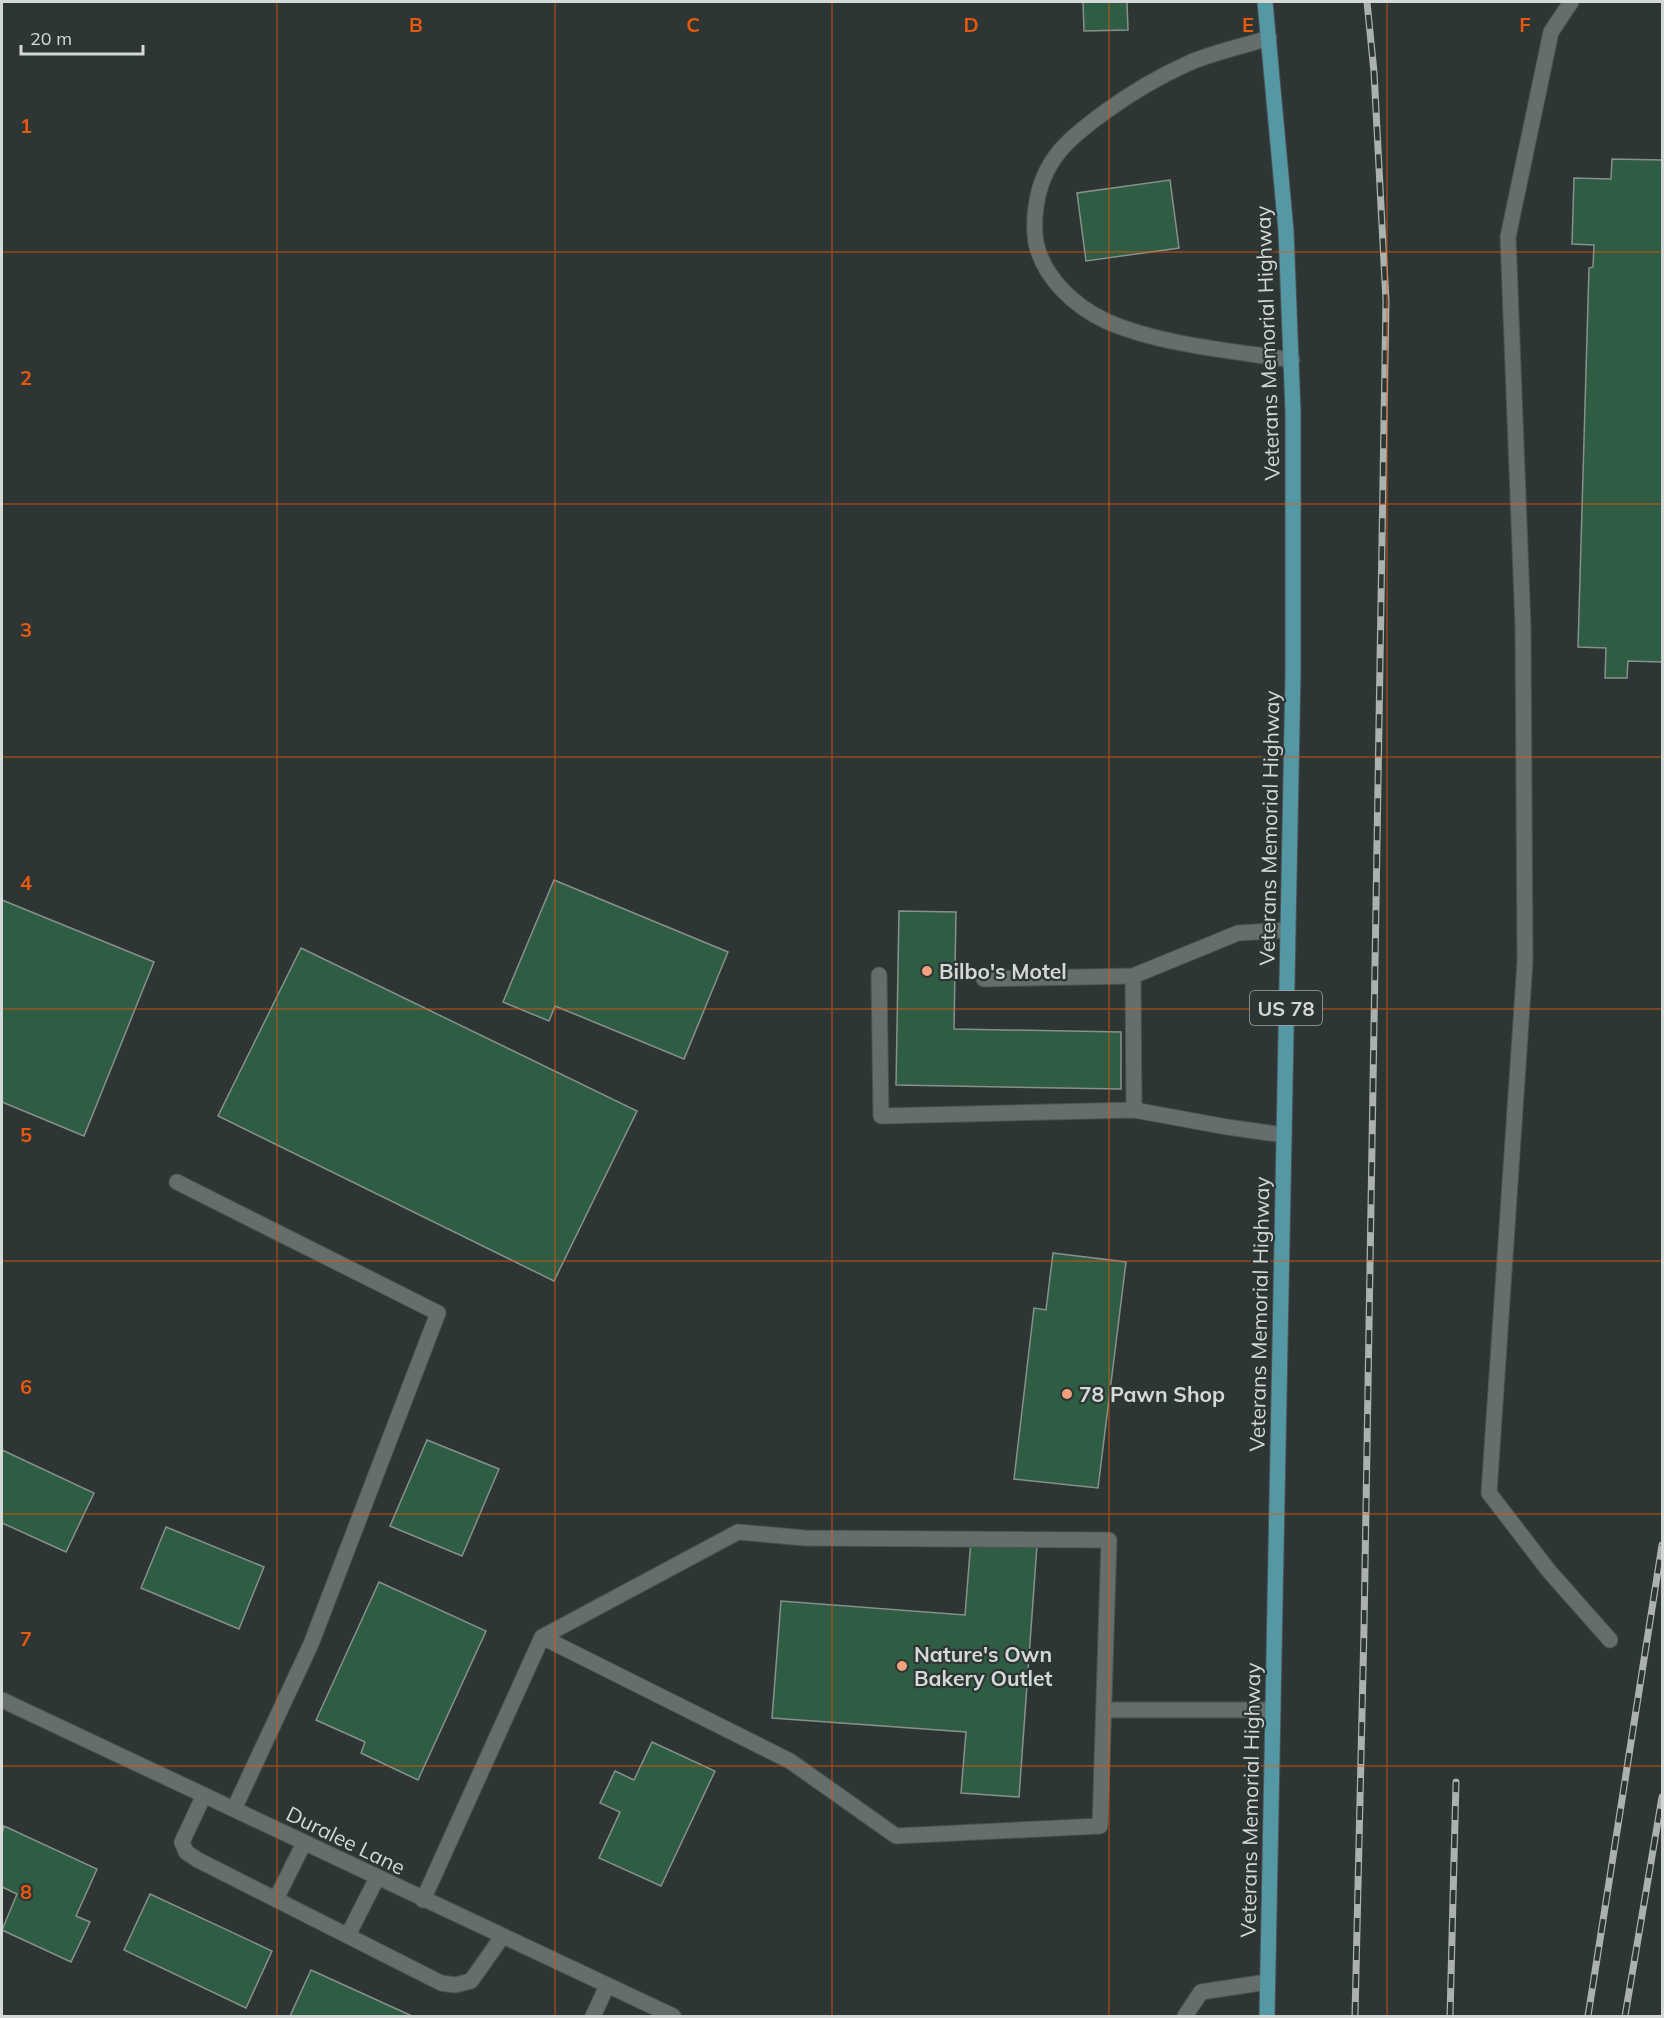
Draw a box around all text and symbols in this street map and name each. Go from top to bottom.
text: B [409,12,423,37]
text: C [686,12,700,37]
text: D [963,12,979,37]
text: E [1242,12,1254,37]
text: F [1519,12,1531,37]
scale bar [21,18,142,56]
text: 20 m [30,27,72,50]
text: 1 [20,113,32,138]
street label: Veterans Memorial Highway [1249,205,1285,481]
text: 2 [20,365,32,390]
text: 3 [20,617,32,642]
street label: Veterans Memorial Highway [1254,690,1284,966]
text: 4 [20,870,32,895]
place label: Bilbo's Motel [939,958,1067,984]
marker: Bilbo's Motel [920,964,934,978]
road number: US 78 [1250,991,1322,1025]
text: 5 [20,1122,32,1147]
street label: Veterans Memorial Highway [1244,1176,1274,1452]
text: 6 [20,1374,32,1399]
place label: 78 Pawn Shop [1079,1381,1225,1407]
marker: 78 Pawn Shop [1060,1387,1074,1401]
text: 7 [20,1626,32,1651]
place label: Nature's Own Bakery Outlet [914,1641,1052,1691]
marker: Nature's Own Bakery Outlet [895,1659,909,1673]
street label: Veterans Memorial Highway [1235,1662,1265,1938]
street label: Duralee Lane [282,1800,410,1880]
text: 8 [20,1879,32,1904]

